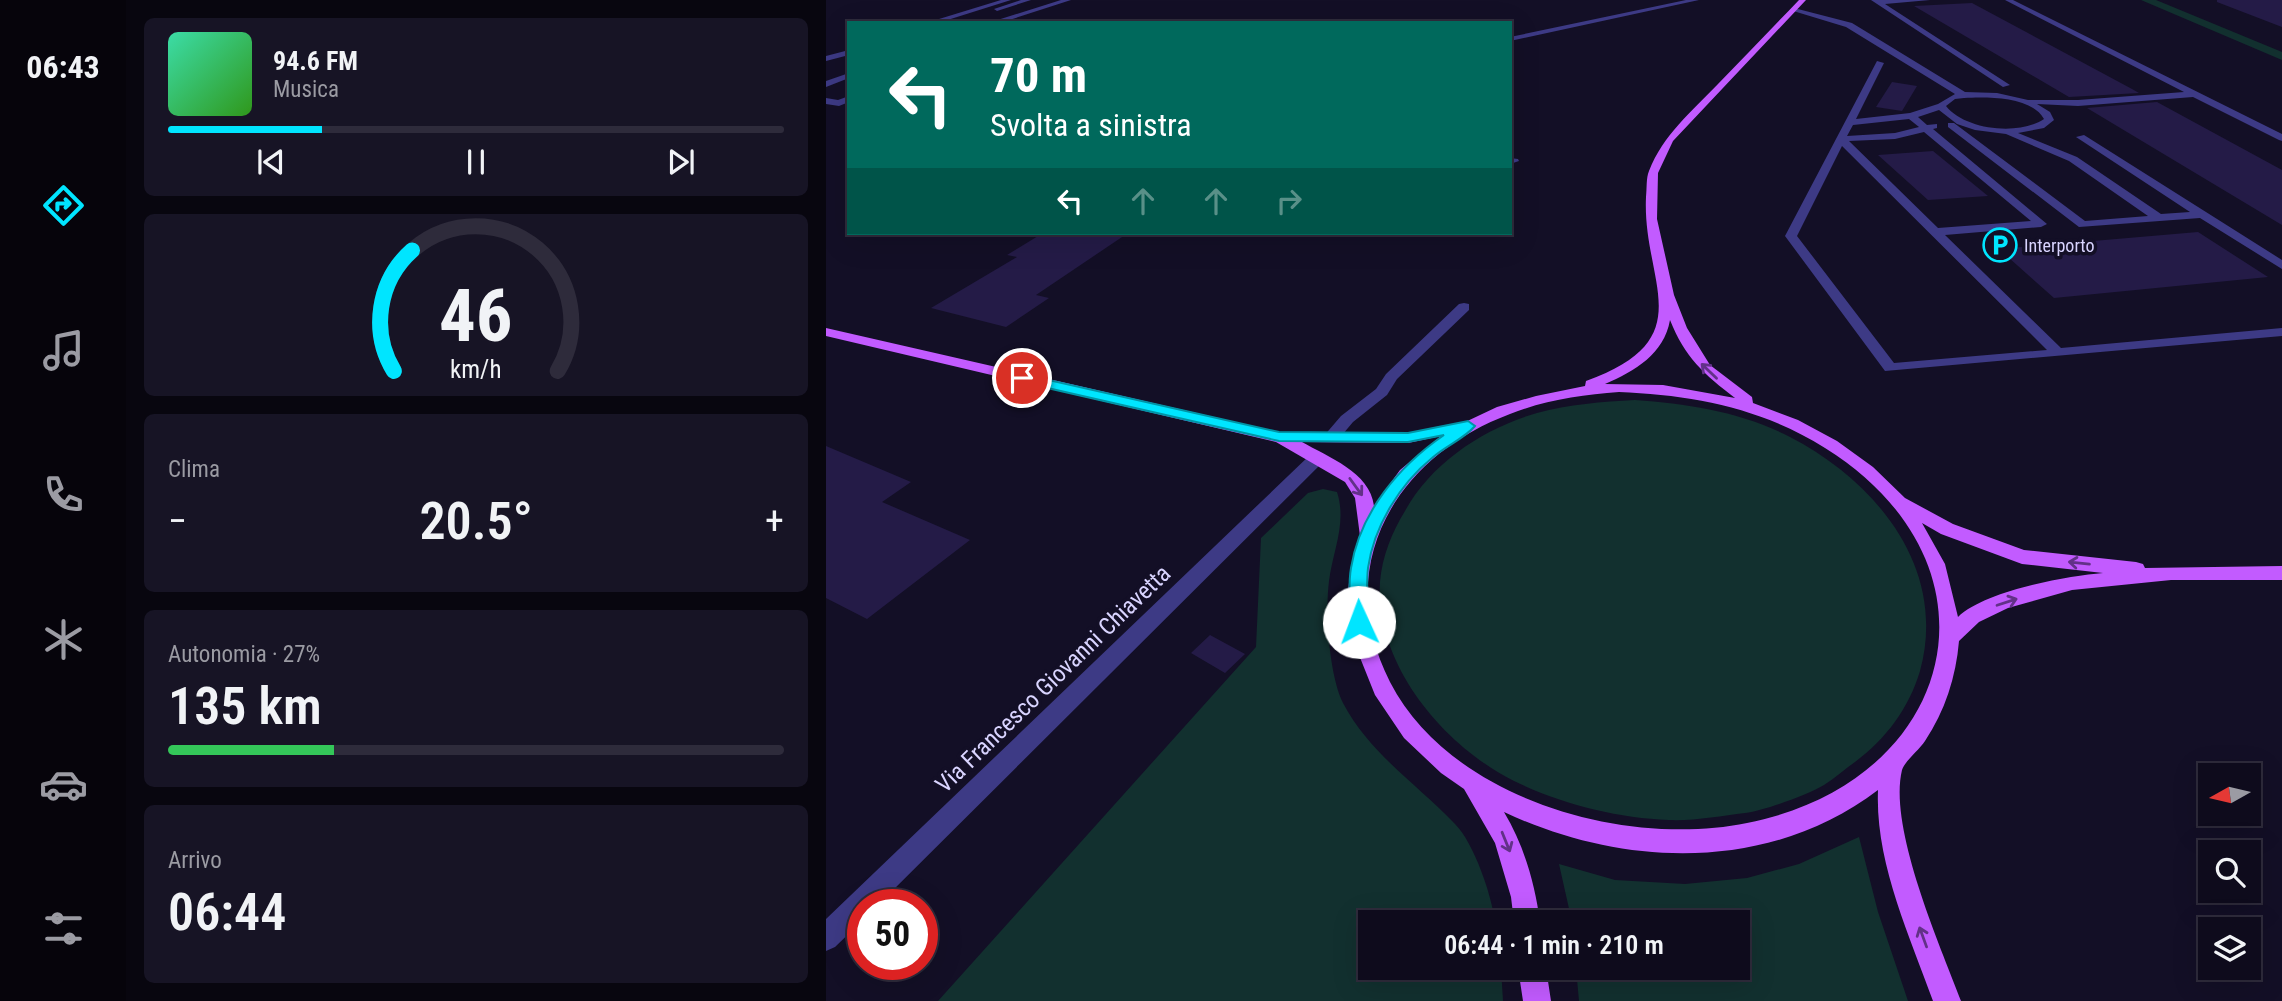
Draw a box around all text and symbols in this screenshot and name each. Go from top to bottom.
text: 94.6 FM [273,46,358,76]
text: 70 m [990,47,1087,104]
text: 06:43 [26,48,100,86]
icon: left [875,49,966,140]
text: Musica [273,76,339,103]
text: Svolta a sinistra [990,106,1192,144]
icon: previous [252,143,290,181]
icon: pause [457,143,495,181]
icon: next [662,143,700,181]
icon: directions [39,181,88,230]
icon: left [1051,182,1089,220]
icon: ahead [1124,182,1162,220]
icon: ahead [1197,182,1235,220]
icon: right [1270,182,1308,220]
parking icon: Interporto [1981,226,2019,264]
place label: Interporto [2024,235,2095,256]
text: 46 [439,273,513,359]
icon: music [39,326,88,375]
pin [992,348,1052,408]
text: km/h [450,355,502,384]
icon: arrive [1003,359,1041,397]
one-way arrow [1701,362,1718,379]
text: Clima [168,456,220,483]
icon: phone [39,470,88,519]
one-way arrow [1349,477,1363,496]
text: 20.5° [419,491,533,552]
text: − [168,499,187,543]
text: + [765,499,784,543]
one-way arrow [2068,556,2091,569]
street label: Via Francesco Giovanni Chiavetta [930,559,1176,799]
position arrow [1322,585,1396,659]
one-way arrow [1995,594,2017,607]
icon: climate [39,615,88,664]
text: Autonomia · 27% [168,641,320,668]
text: 135 km [168,676,322,737]
icon: car [39,760,88,809]
north arrow [2198,763,2261,826]
map controls [2198,763,2261,980]
one-way arrow [1500,831,1513,852]
button: search [2198,840,2261,903]
text: Arrivo [168,847,222,874]
text: 06:44 [168,882,286,943]
speed limit sign: 50 [847,889,938,980]
icon: filters [39,904,88,953]
button: layers [2198,917,2261,980]
one-way arrow [1916,926,1929,948]
text: 06:44 · 1 min · 210 m [1444,930,1664,960]

